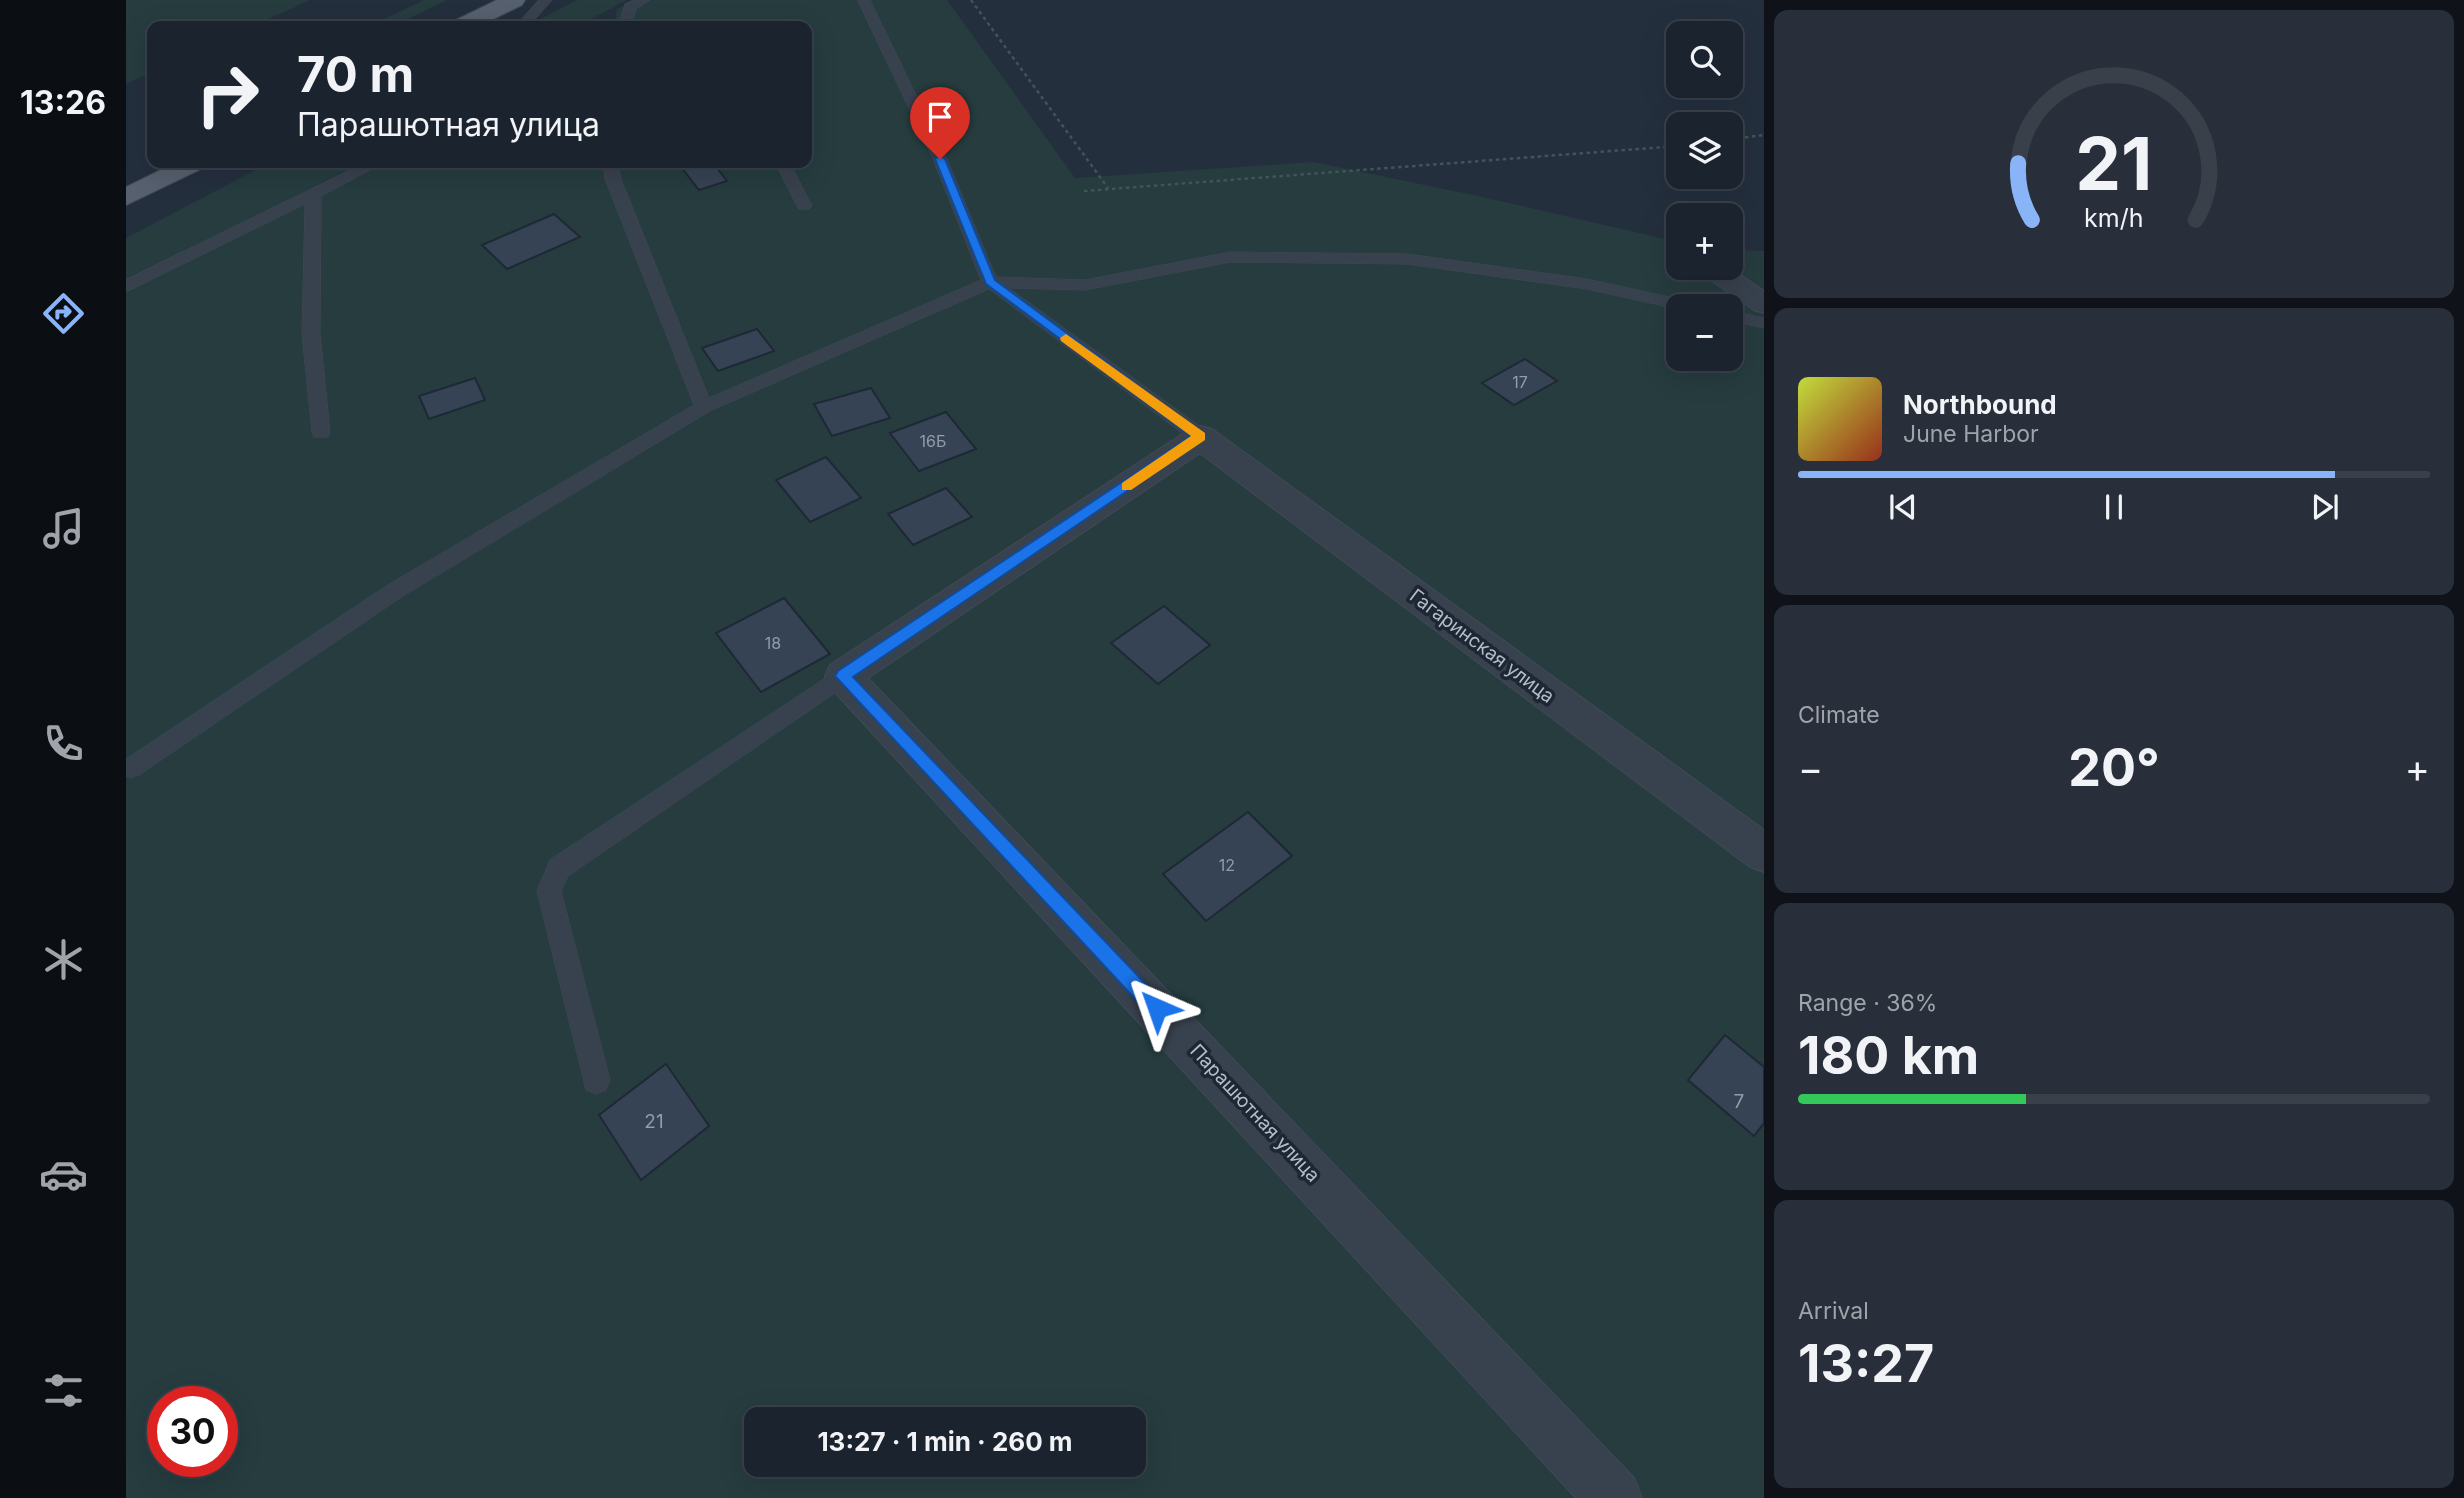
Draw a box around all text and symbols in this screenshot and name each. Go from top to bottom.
map controls [1666,21,1743,371]
button: search [1666,21,1743,98]
text: 70 m [297,45,414,104]
icon: right [182,49,273,140]
text: 13:26 [20,83,106,122]
pin [910,87,970,159]
icon: arrive [921,98,959,136]
text: Парашютная улица [297,105,600,144]
button: layers [1666,112,1743,189]
text: 21 [2075,119,2153,208]
button: + [1666,203,1743,280]
text: km/h [2084,203,2144,233]
icon: directions [39,289,88,338]
button: − [1666,294,1743,371]
house number: 17 [1512,372,1528,392]
text: Northbound [1903,389,2057,420]
text: June Harbor [1903,420,2039,448]
house number: 16Б [920,431,946,451]
icon: previous [1884,488,1922,526]
icon: pause [2095,488,2133,526]
icon: next [2306,488,2344,526]
icon: music [39,504,88,553]
street label: Гагаринская улица [1405,584,1559,708]
house number: 18 [765,633,781,653]
text: Climate [1798,701,1880,729]
icon: phone [39,719,88,768]
text: 20° [2068,736,2160,799]
text: − [1798,745,1823,791]
text: + [2405,745,2430,791]
house number: 12 [1219,855,1235,875]
icon: climate [39,935,88,984]
position arrow [1120,971,1194,1045]
text: Range · 36% [1798,989,1937,1017]
text: 180 km [1798,1024,1979,1087]
street label: Парашютная улица [1185,1039,1325,1187]
house number: 7 [1734,1090,1744,1113]
house number: 21 [644,1110,664,1133]
icon: car [39,1150,88,1199]
text: Arrival [1798,1297,1869,1325]
text: 13:27 [1798,1332,1934,1395]
icon: filters [39,1366,88,1415]
speed limit sign: 30 [147,1386,238,1477]
text: 13:27 · 1 min · 260 m [817,1426,1073,1457]

